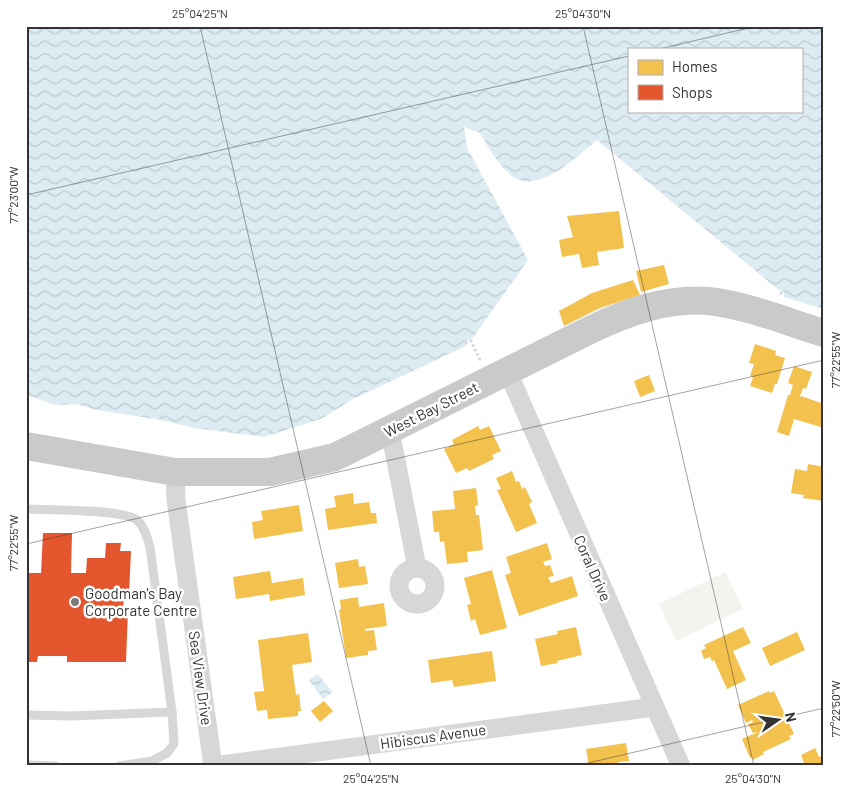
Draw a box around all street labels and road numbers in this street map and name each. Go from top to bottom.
street label: West Bay Street [381,377,481,441]
street label: Coral Drive [570,532,616,604]
street label: Sea View Drive [185,630,217,726]
street label: Hibiscus Avenue [379,720,487,752]

